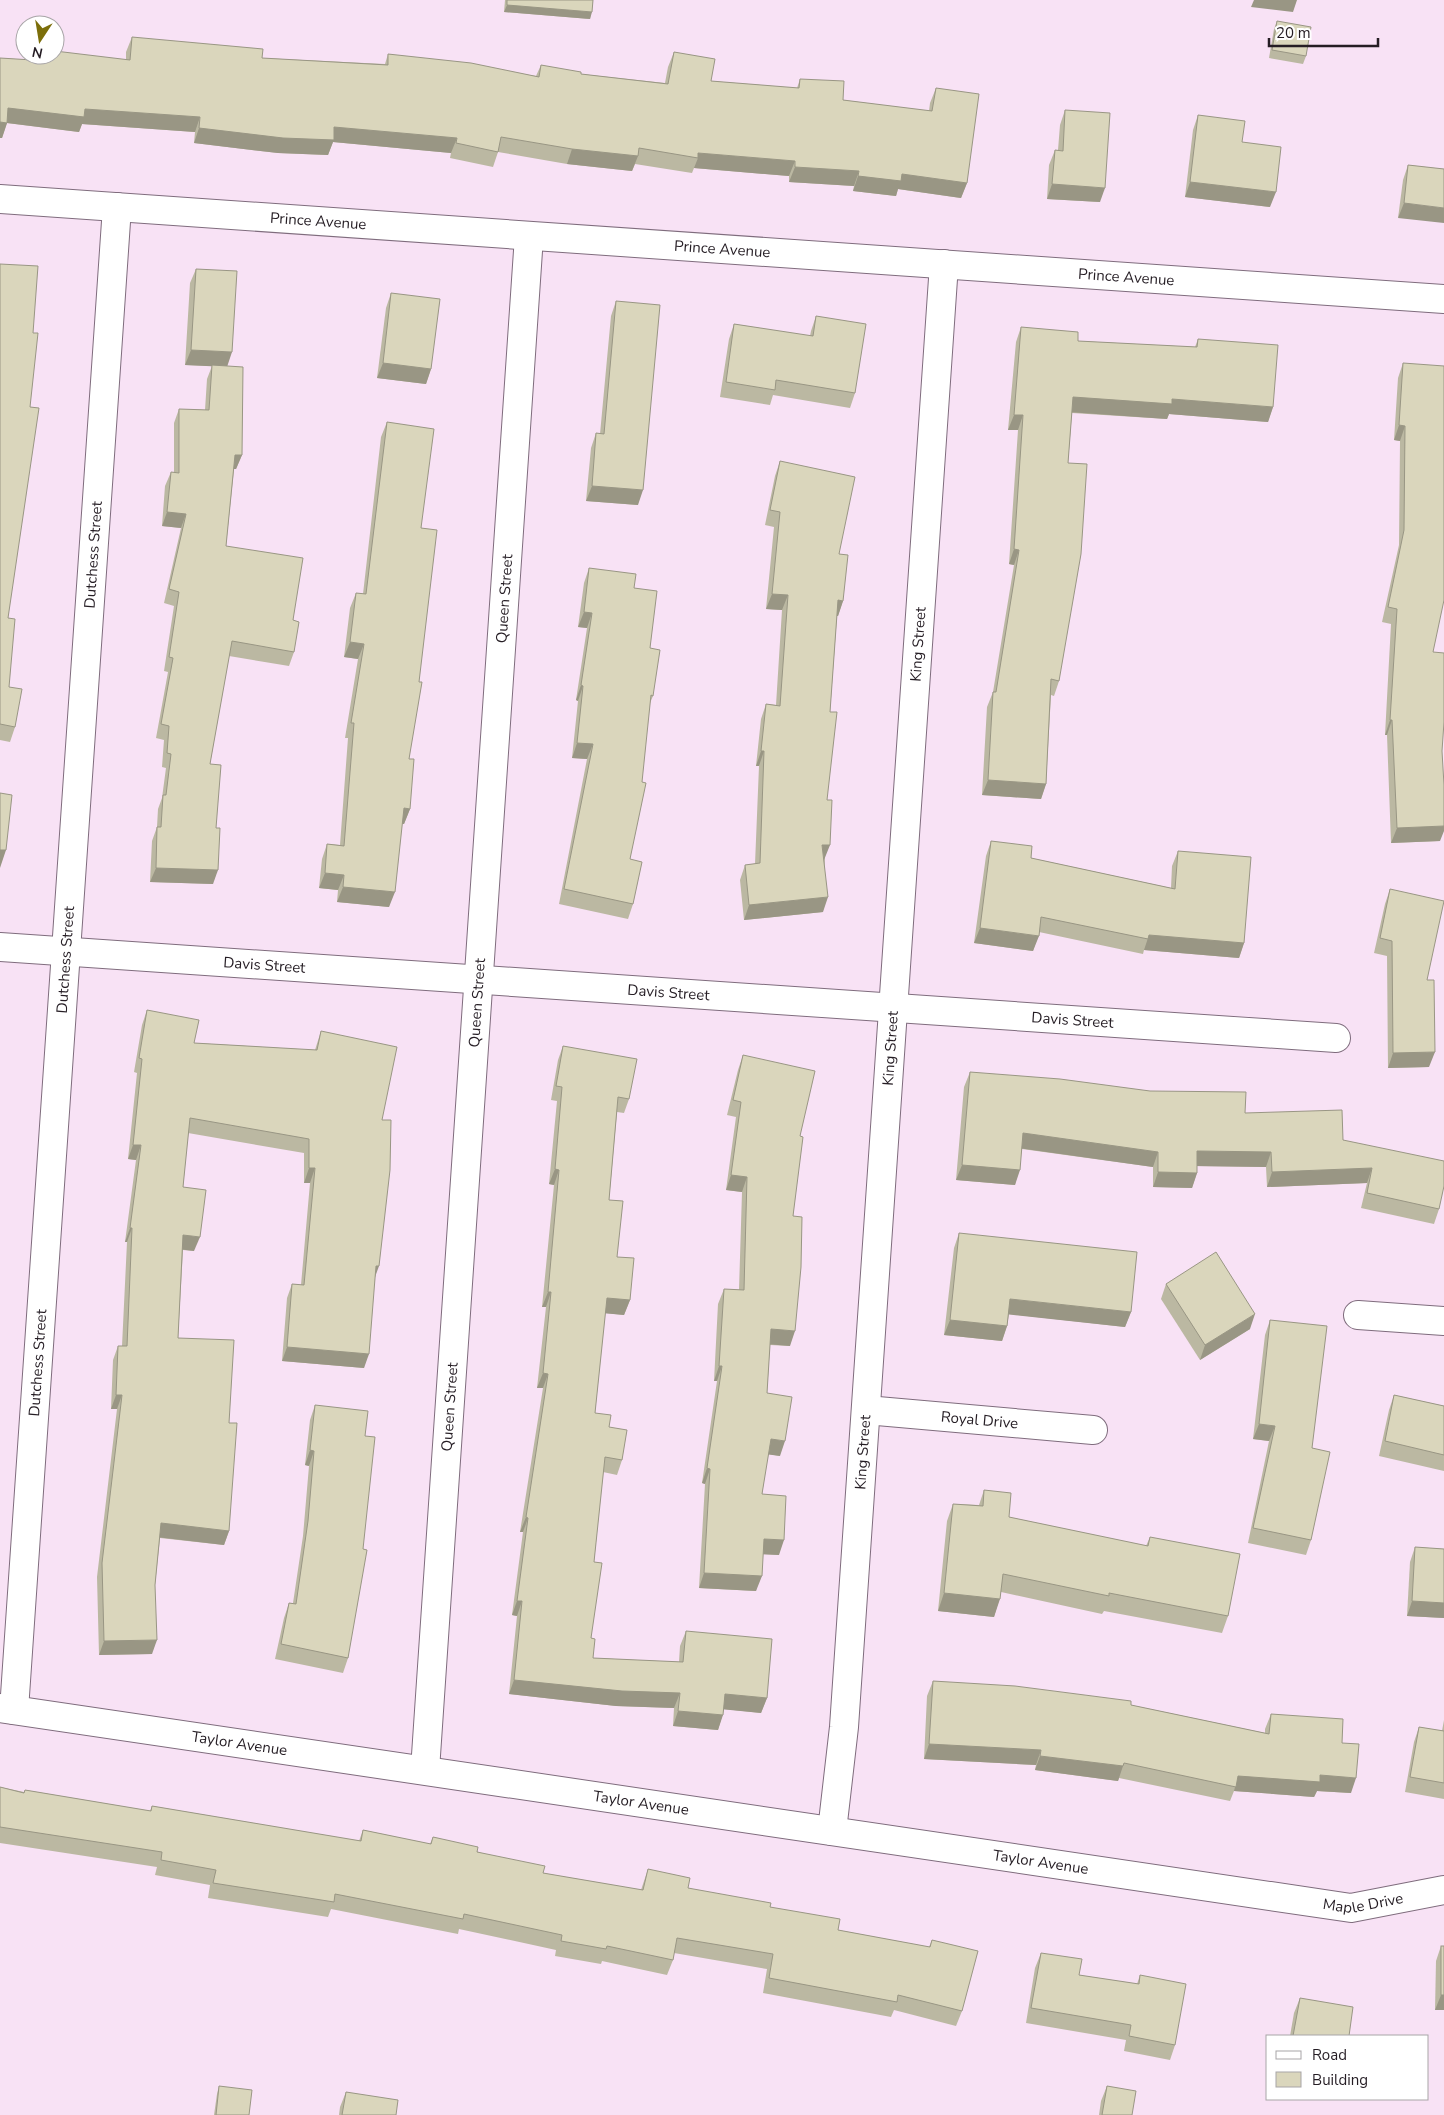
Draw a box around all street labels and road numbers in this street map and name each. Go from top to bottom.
street label: Prince Avenue [269,208,367,234]
street label: Prince Avenue [673,236,771,262]
street label: Prince Avenue [1077,264,1175,290]
street label: Dutchess Street [80,500,107,609]
street label: Queen Street [491,553,517,644]
street label: King Street [905,605,931,682]
street label: Dutchess Street [52,905,79,1014]
street label: Davis Street [223,952,307,978]
street label: Queen Street [464,957,490,1048]
street label: Davis Street [627,980,711,1005]
street label: Davis Street [1031,1007,1115,1033]
street label: King Street [878,1009,903,1086]
street label: Dutchess Street [24,1308,51,1417]
street label: Queen Street [437,1361,463,1452]
street label: Royal Drive [940,1407,1019,1433]
street label: King Street [850,1413,875,1490]
street label: Taylor Avenue [190,1726,289,1760]
street label: Taylor Avenue [592,1786,690,1820]
street label: Taylor Avenue [991,1845,1090,1879]
street label: Maple Drive [1321,1888,1405,1918]

